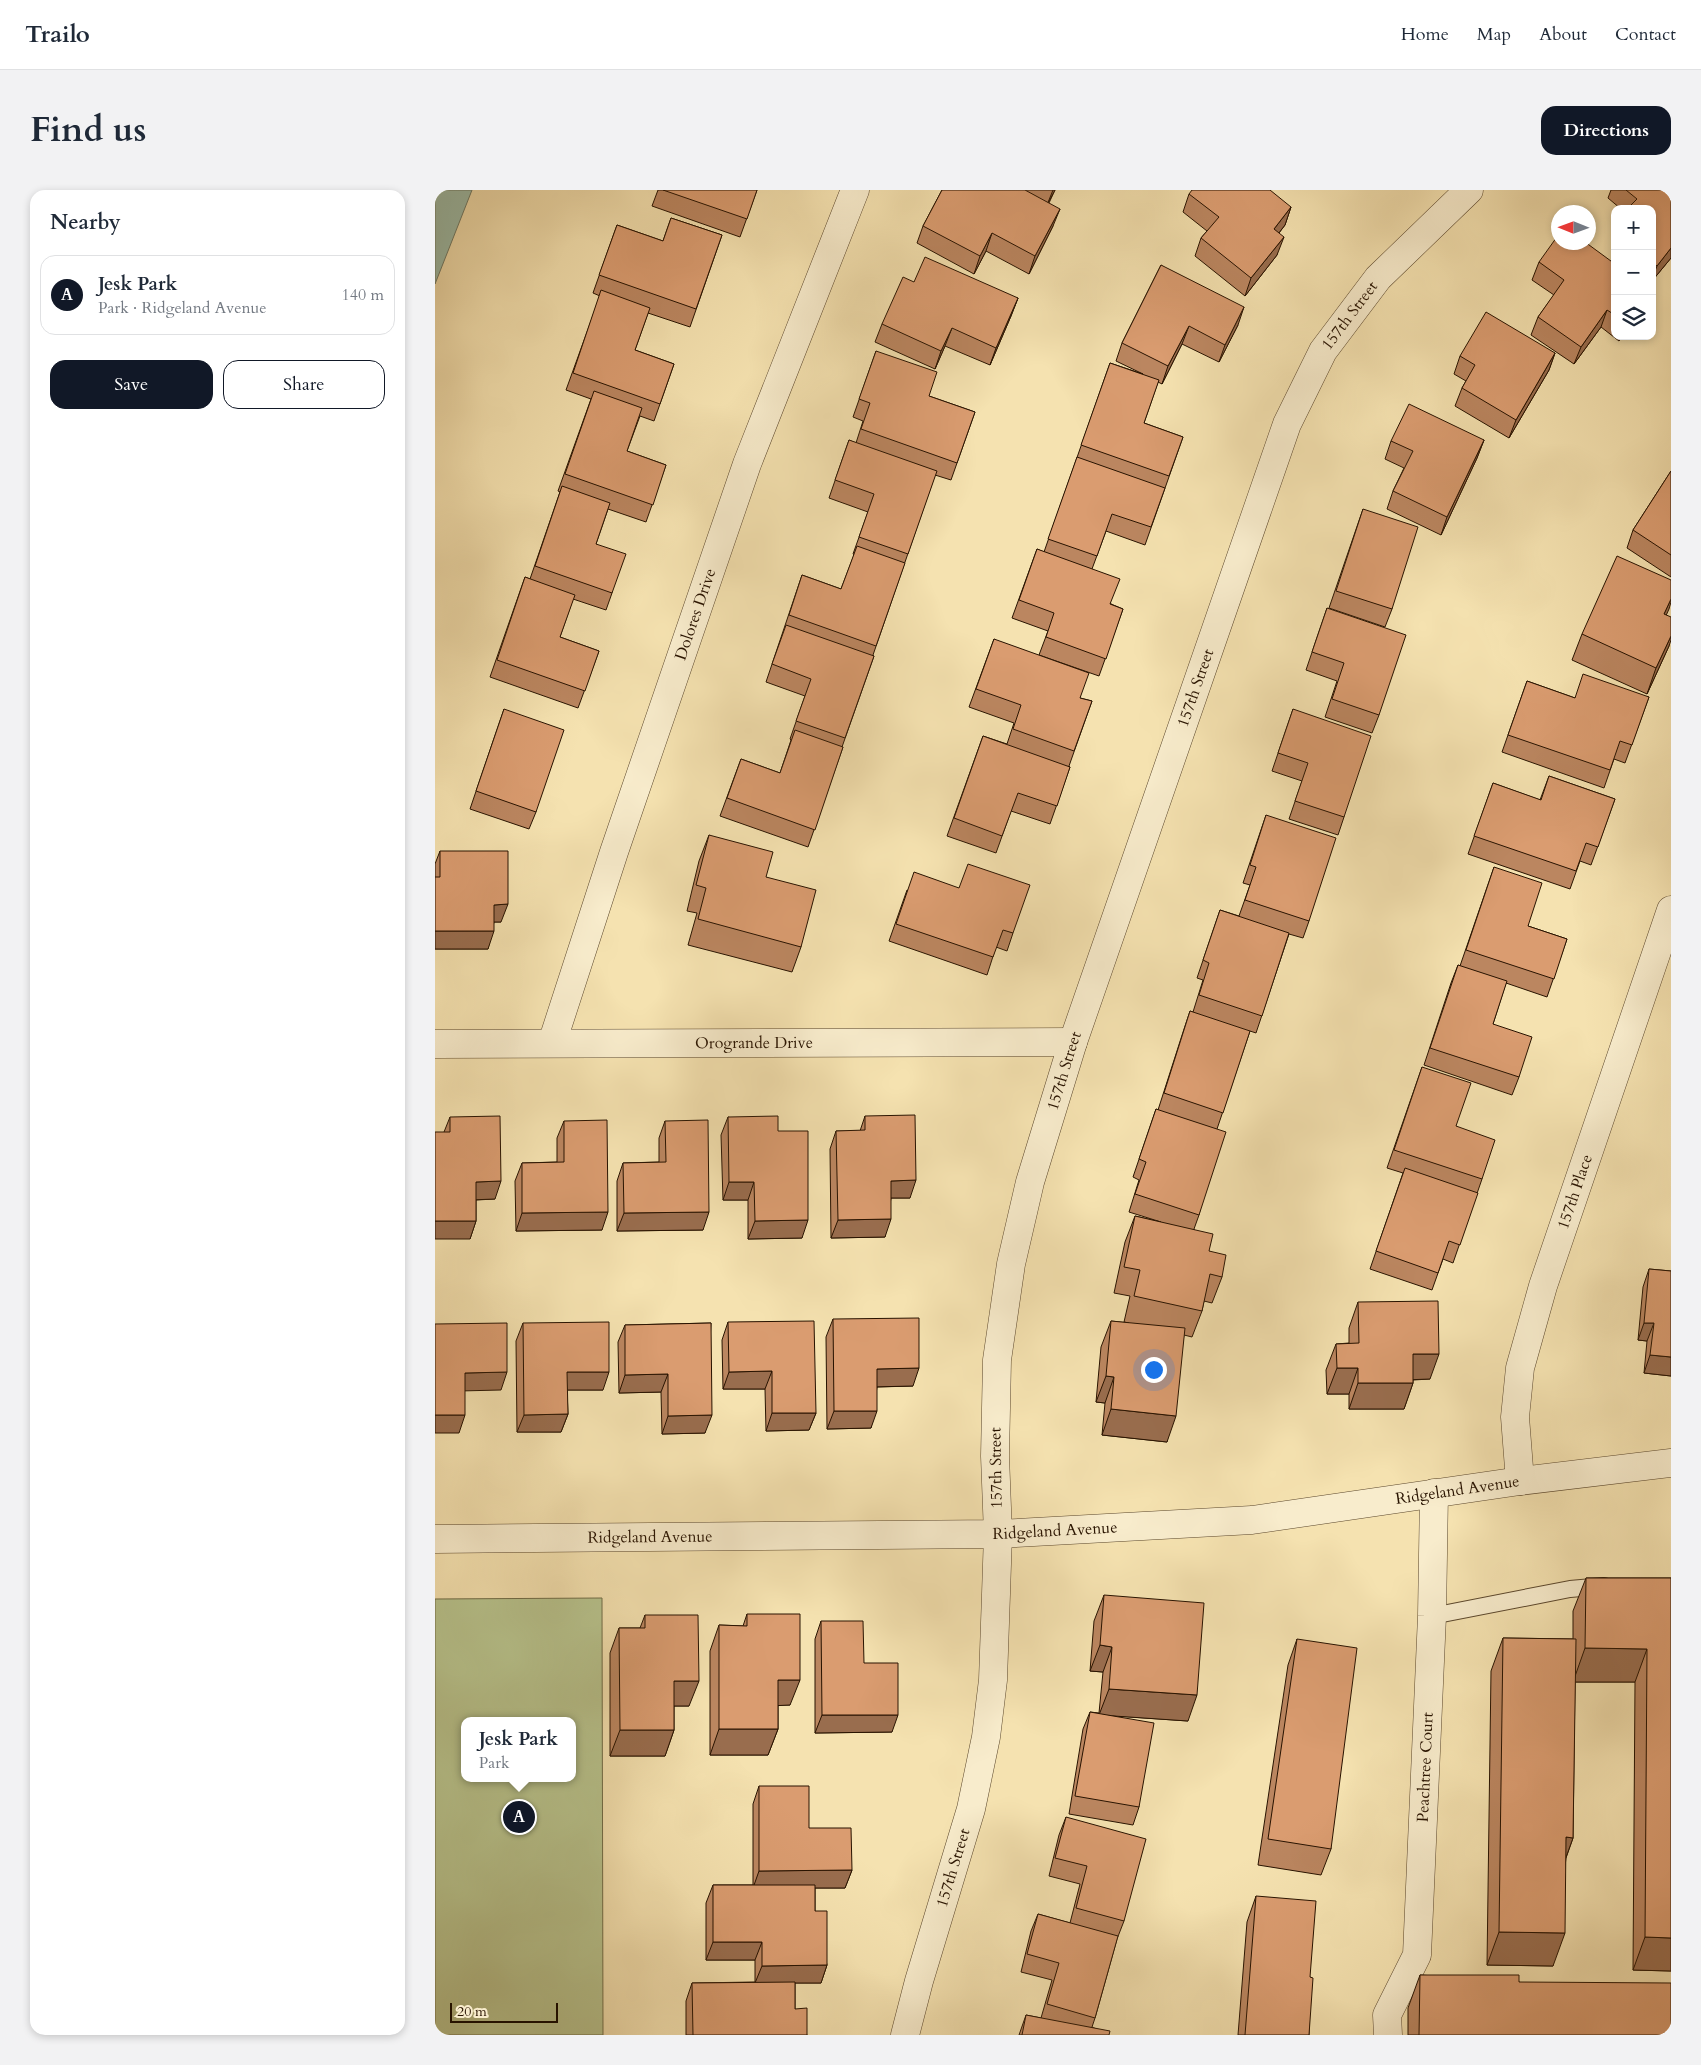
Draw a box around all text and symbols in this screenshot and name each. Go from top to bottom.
text: Trailo [25,18,90,51]
text: Home [1401,22,1449,47]
text: Map [1477,22,1511,47]
text: About [1539,22,1587,47]
text: Contact [1615,22,1676,47]
text: Find us [30,106,146,154]
button: Directions [1541,106,1671,155]
north arrow [1551,205,1596,250]
map controls [1611,205,1656,340]
button: + [1611,205,1656,250]
text: Nearby [50,208,121,237]
button: − [1611,250,1656,295]
text: Jesk Park [98,271,177,297]
street label: 157th Street [1316,277,1383,355]
text: A [61,284,73,306]
text: 140 m [342,284,384,306]
button: layers [1611,295,1656,340]
text: Park · Ridgeland Avenue [98,297,267,319]
button: Save [50,360,213,409]
button: Share [223,360,385,409]
street label: Dolores Drive [670,565,721,663]
street label: 157th Street [1172,646,1219,730]
street label: 157th Street [1042,1029,1087,1113]
street label: Orogrande Drive [695,1032,813,1054]
street label: 157th Place [1552,1152,1598,1232]
your location [1141,1357,1167,1383]
street label: 157th Street [984,1427,1008,1509]
street label: Ridgeland Avenue [1394,1470,1521,1510]
street label: Ridgeland Avenue [992,1516,1118,1545]
street label: Ridgeland Avenue [587,1526,713,1549]
street label: Peachtree Court [1412,1712,1439,1823]
popup [461,1717,576,1782]
text: Jesk Park [479,1726,558,1752]
text: Park [479,1752,510,1774]
pin: A [503,1798,535,1836]
street label: 157th Street [931,1826,975,1910]
scale bar [450,2000,557,2023]
text: 20 m [457,2002,487,2021]

